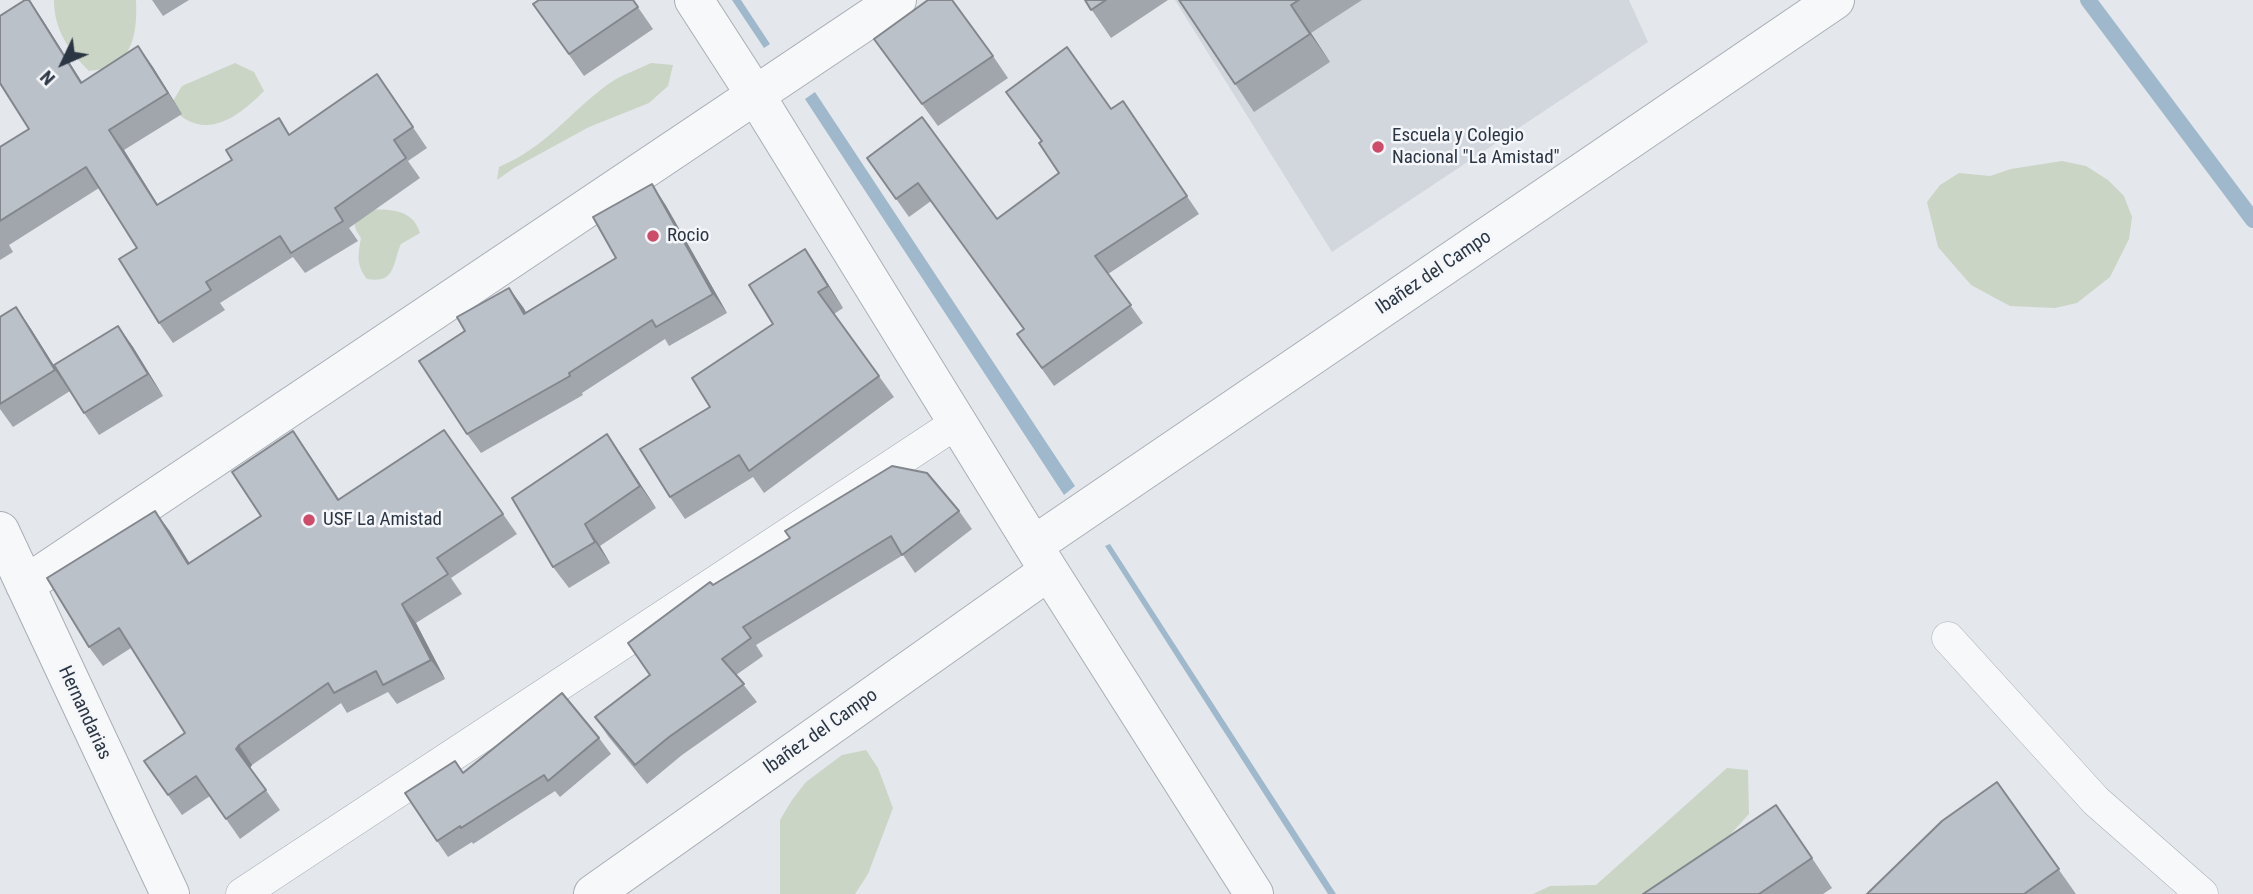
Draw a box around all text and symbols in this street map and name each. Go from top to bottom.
north arrow [28,28,98,98]
text: N [35,66,60,90]
place label: Escuela y Colegio Nacional "La Amistad" [1392,125,1560,169]
marker: Escuela y Colegio Nacional "La Amistad" [1370,139,1386,155]
place label: Rocio [667,225,709,247]
street label: Ibañez del Campo [1372,226,1496,320]
marker: Rocio [645,228,661,244]
place label: USF La Amistad [323,509,442,531]
marker: USF La Amistad [301,512,317,528]
street label: Hernandarias [52,663,116,763]
street label: Ibañez del Campo [760,684,882,780]

